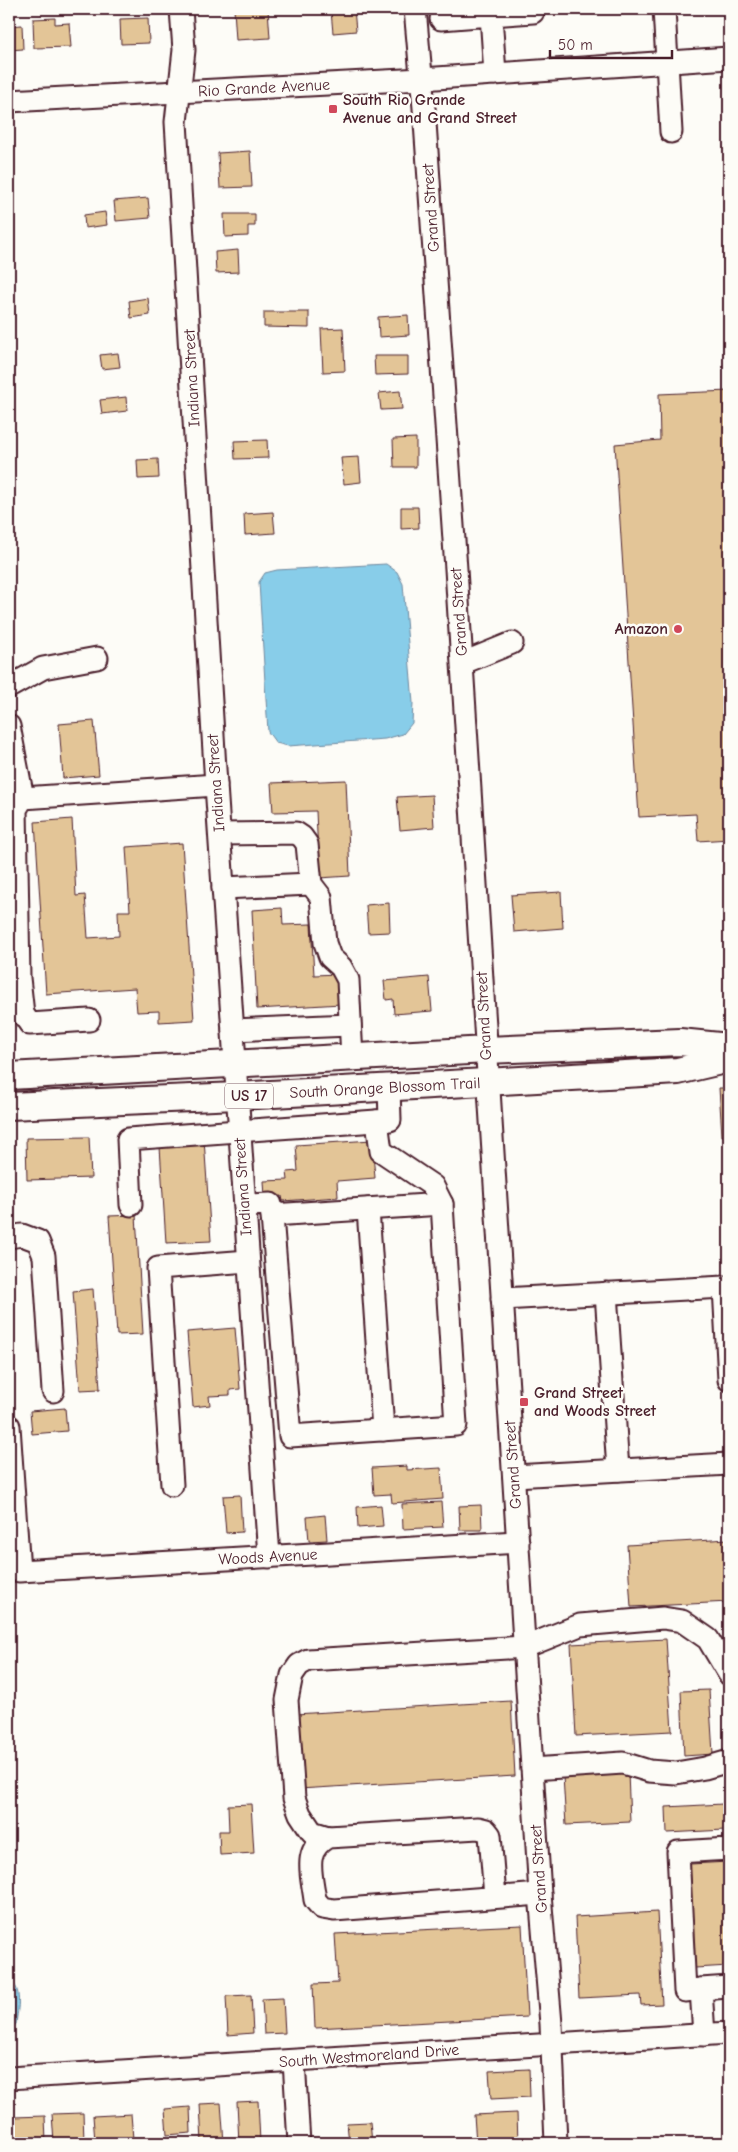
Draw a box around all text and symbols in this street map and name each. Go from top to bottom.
scale bar [550,28,673,60]
text: 50 m [558,36,593,54]
street label: Rio Grande Avenue [198,76,330,100]
place label: South Rio Grande Avenue and Grand Street [343,91,517,127]
marker: South Rio Grande Avenue and Grand Street [327,103,339,115]
street label: Grand Street [419,163,443,253]
street label: Indiana Street [180,328,204,427]
street label: Grand Street [447,567,471,657]
place label: Amazon [615,620,668,638]
marker: Amazon [672,623,684,635]
street label: Indiana Street [204,733,228,833]
street label: Grand Street [473,971,495,1061]
street label: South Orange Blossom Trail [289,1074,481,1102]
road number: US 17 [225,1084,273,1108]
street label: Indiana Street [231,1137,255,1237]
place label: Grand Street and Woods Street [534,1384,657,1420]
marker: Grand Street and Woods Street [518,1396,530,1408]
street label: Grand Street [501,1420,525,1510]
street label: Woods Avenue [218,1545,318,1569]
street label: Grand Street [527,1824,551,1914]
street label: South Westmoreland Drive [278,2041,460,2071]

